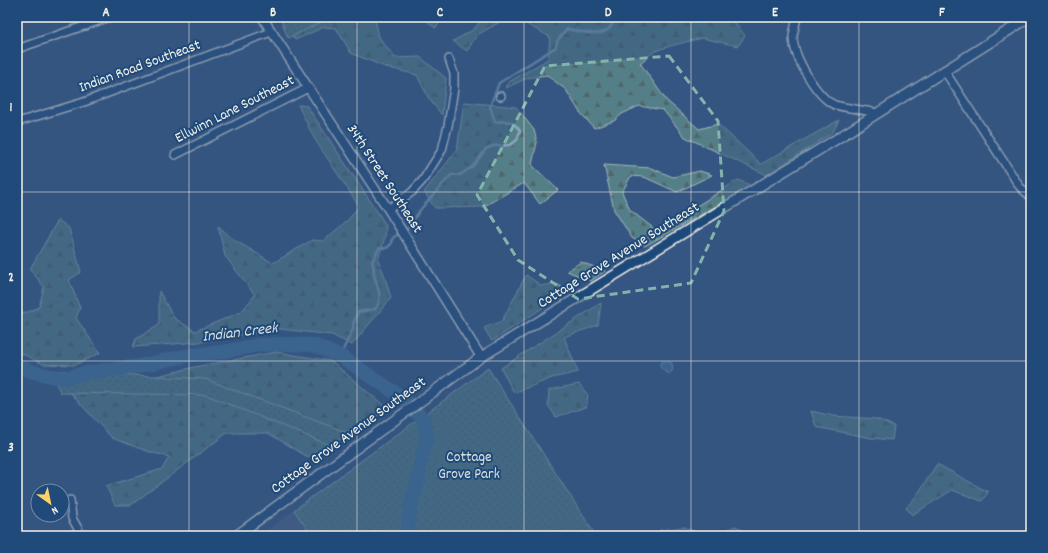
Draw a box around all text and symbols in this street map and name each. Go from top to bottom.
text: A [102,4,110,23]
text: B [270,4,276,23]
text: C [437,4,444,23]
text: D [605,4,612,23]
text: E [772,4,779,23]
text: F [939,4,945,23]
street label: Indian Road Southeast [76,35,204,99]
street label: Ellwinn Lane Southeast [171,70,299,150]
text: 1 [10,99,13,118]
street label: 34th Street Southeast [340,120,428,238]
street label: Cottage Grove Avenue Southeast [534,197,705,315]
text: 2 [8,269,14,288]
water label: Indian Creek [201,317,280,349]
street label: Cottage Grove Avenue Southeast [267,372,431,500]
text: 3 [8,439,14,458]
park label: Cottage Grove Park [438,447,500,486]
north arrow [30,483,70,523]
text: N [47,502,61,518]

